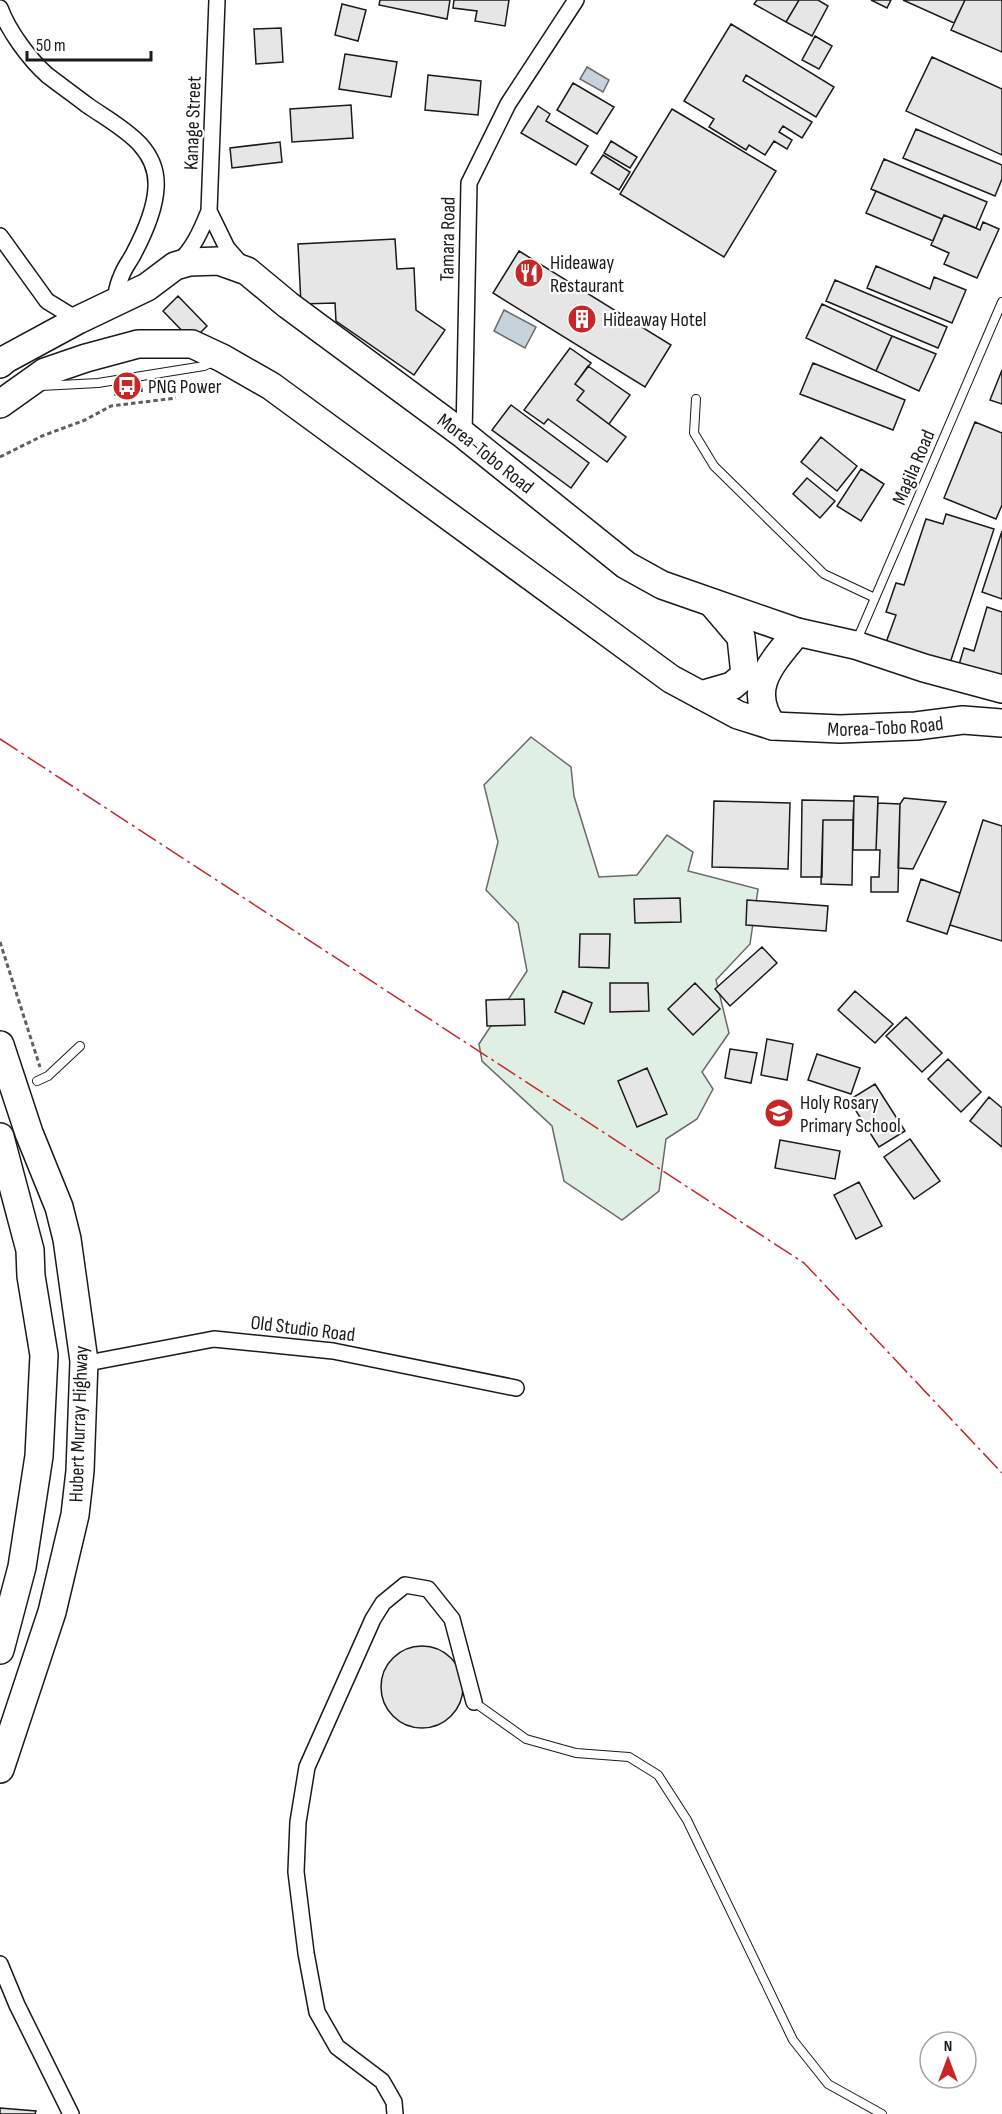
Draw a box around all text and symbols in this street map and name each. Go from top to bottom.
scale bar [27,24,152,62]
text: 50 m [36,35,66,56]
street label: Kanage Street [179,76,207,171]
street label: Tamara Road [435,196,461,282]
place label: Hideaway Restaurant [550,251,624,298]
restaurant icon: Hideaway Restaurant [513,257,545,289]
building icon: Hideaway Hotel [566,303,598,335]
place label: Hideaway Hotel [603,308,706,332]
bus stop icon: PNG Power [111,370,143,402]
place label: PNG Power [148,375,222,399]
street label: Morea-Tobo Road [432,409,538,499]
street label: Magila Road [887,426,940,509]
street label: Morea-Tobo Road [827,712,945,742]
place label: Holy Rosary Primary School [800,1091,901,1138]
school or university icon: Holy Rosary Primary School [763,1097,795,1129]
street label: Old Studio Road [249,1311,356,1347]
street label: Hubert Murray Highway [64,1345,94,1503]
north arrow [918,2030,978,2090]
text: N [944,2037,952,2056]

